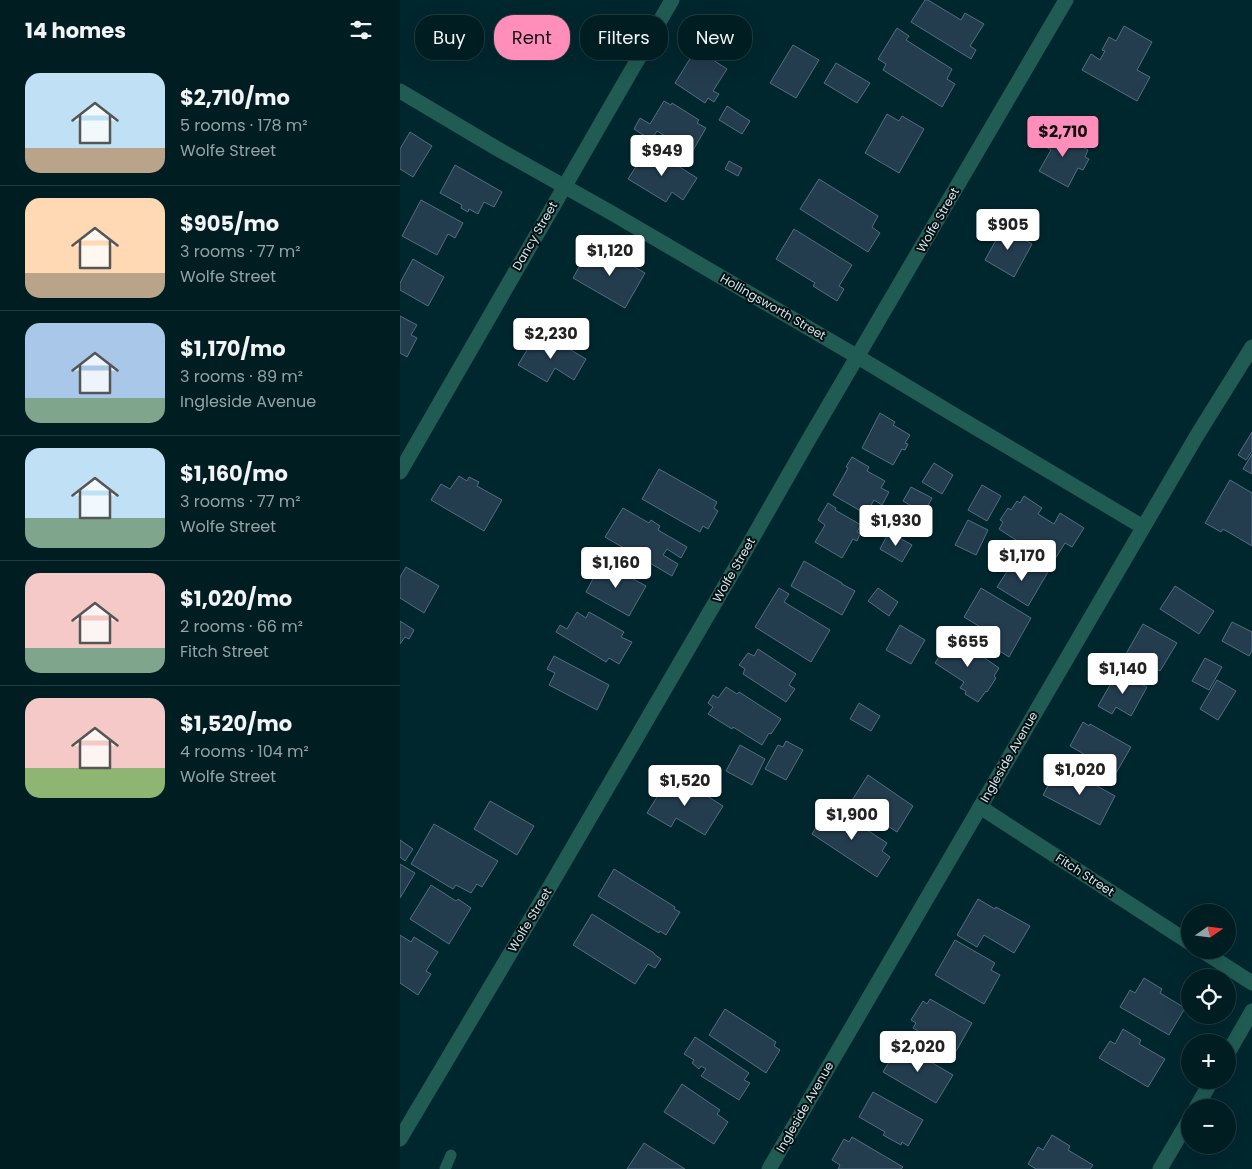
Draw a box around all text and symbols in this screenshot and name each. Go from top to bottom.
chip: Buy [415,15,484,60]
chip: Rent [494,15,570,60]
chip: Filters [580,15,668,60]
chip: New [678,15,752,60]
text: 14 homes [25,16,126,45]
icon: filters [347,16,375,44]
text: $2,710/mo [180,83,290,112]
icon: home [65,93,125,153]
text: 5 rooms · 178 m² [180,114,308,137]
pin: $2,710 [1022,116,1104,158]
text: $2,710 [1038,120,1088,143]
pin: $949 [632,134,692,177]
text: Wolfe Street [180,139,276,162]
text: $949 [641,139,683,162]
street label: Wolfe Street [912,184,963,255]
street label: Dancy Street [508,198,561,273]
pin: $905 [978,208,1038,251]
text: $905/mo [180,209,279,238]
text: $905 [987,213,1029,236]
icon: home [65,218,125,278]
pin: $1,120 [569,234,651,277]
text: $1,120 [587,239,633,262]
text: 3 rooms · 77 m² [180,240,300,263]
text: Wolfe Street [180,265,276,288]
street label: Hollingsworth Street [717,269,829,344]
pin: $2,230 [510,318,592,360]
text: $2,230 [524,322,578,345]
text: $1,170/mo [180,334,286,363]
icon: home [65,343,125,403]
text: 3 rooms · 89 m² [180,365,303,388]
text: Ingleside Avenue [180,390,316,413]
text: $1,160/mo [180,459,288,488]
icon: home [65,468,125,528]
text: 3 rooms · 77 m² [180,490,300,513]
pin: $1,930 [855,504,937,547]
text: $1,930 [870,509,922,532]
text: Wolfe Street [180,515,276,538]
street label: Wolfe Street [708,534,759,605]
pin: $1,170 [981,540,1063,582]
text: $1,170 [999,544,1045,567]
pin: $1,160 [575,546,657,589]
text: $1,160 [592,551,640,574]
text: $1,020/mo [180,584,292,613]
icon: home [65,593,125,653]
text: 2 rooms · 66 m² [180,615,303,638]
pin: $655 [938,626,998,668]
text: $655 [947,630,989,653]
text: Fitch Street [180,640,269,663]
pin: $1,140 [1082,652,1164,695]
text: $1,140 [1099,657,1147,680]
street label: Ingleside Avenue [976,708,1041,805]
text: $1,520/mo [180,709,292,738]
icon: home [65,718,125,778]
text: 4 rooms · 104 m² [180,740,309,763]
pin: $1,020 [1039,754,1121,796]
text: $1,020 [1054,758,1106,781]
pin: $1,520 [644,764,726,807]
text: Wolfe Street [180,765,276,788]
text: $1,520 [659,769,711,792]
pin: $1,900 [811,798,893,841]
text: $1,900 [826,803,878,826]
street label: Fitch Street [1053,849,1118,900]
street label: Wolfe Street [504,884,555,955]
north arrow [1181,904,1236,959]
map controls [1181,904,1236,1154]
button: locate [1181,969,1236,1024]
pin: $2,020 [877,1030,959,1073]
button: + [1181,1034,1236,1089]
text: $2,020 [891,1035,945,1058]
street label: Ingleside Avenue [772,1058,837,1155]
button: − [1181,1099,1236,1154]

